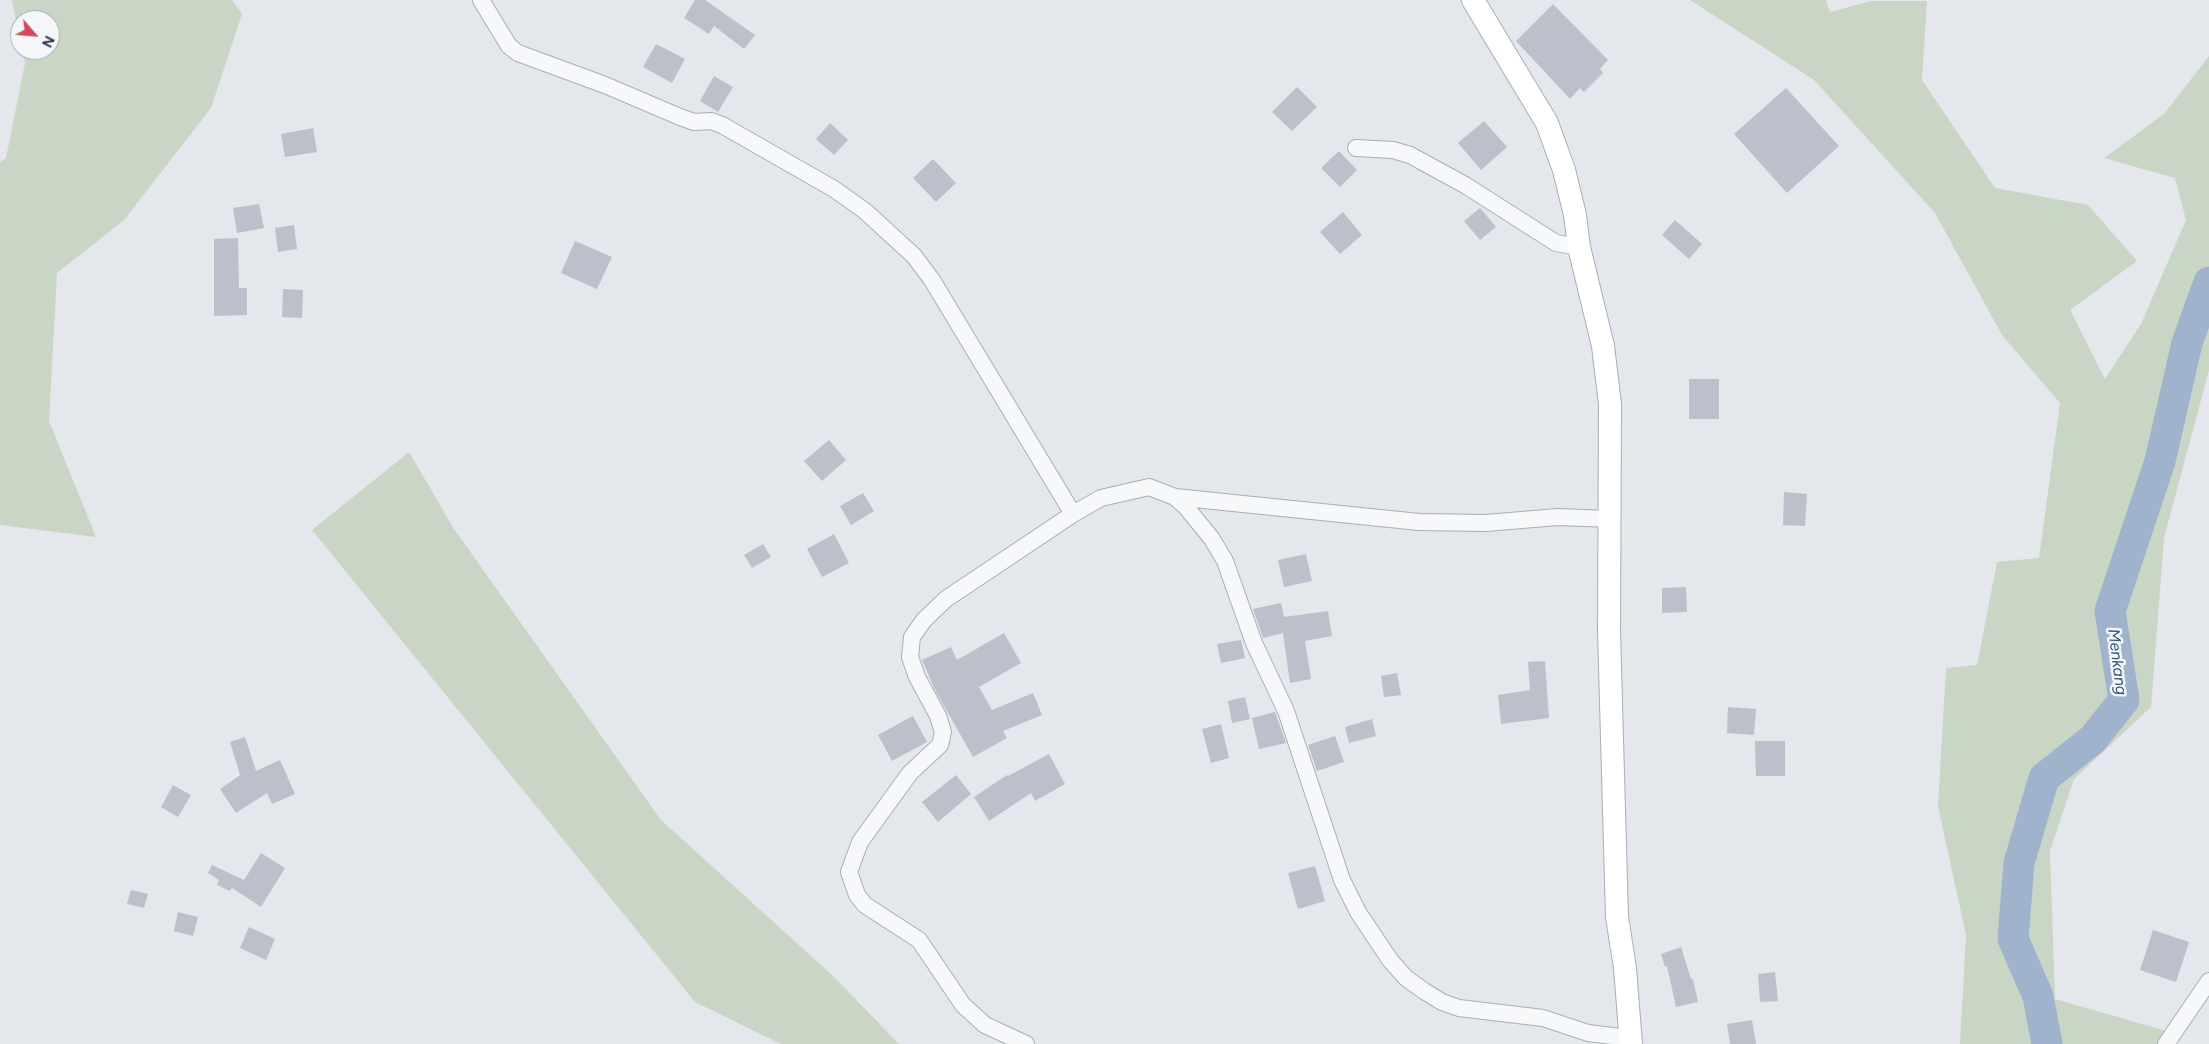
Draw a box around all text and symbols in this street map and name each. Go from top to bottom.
north arrow [10,10,60,60]
text: N [38,33,58,50]
water label: Menkang [2103,628,2131,696]

